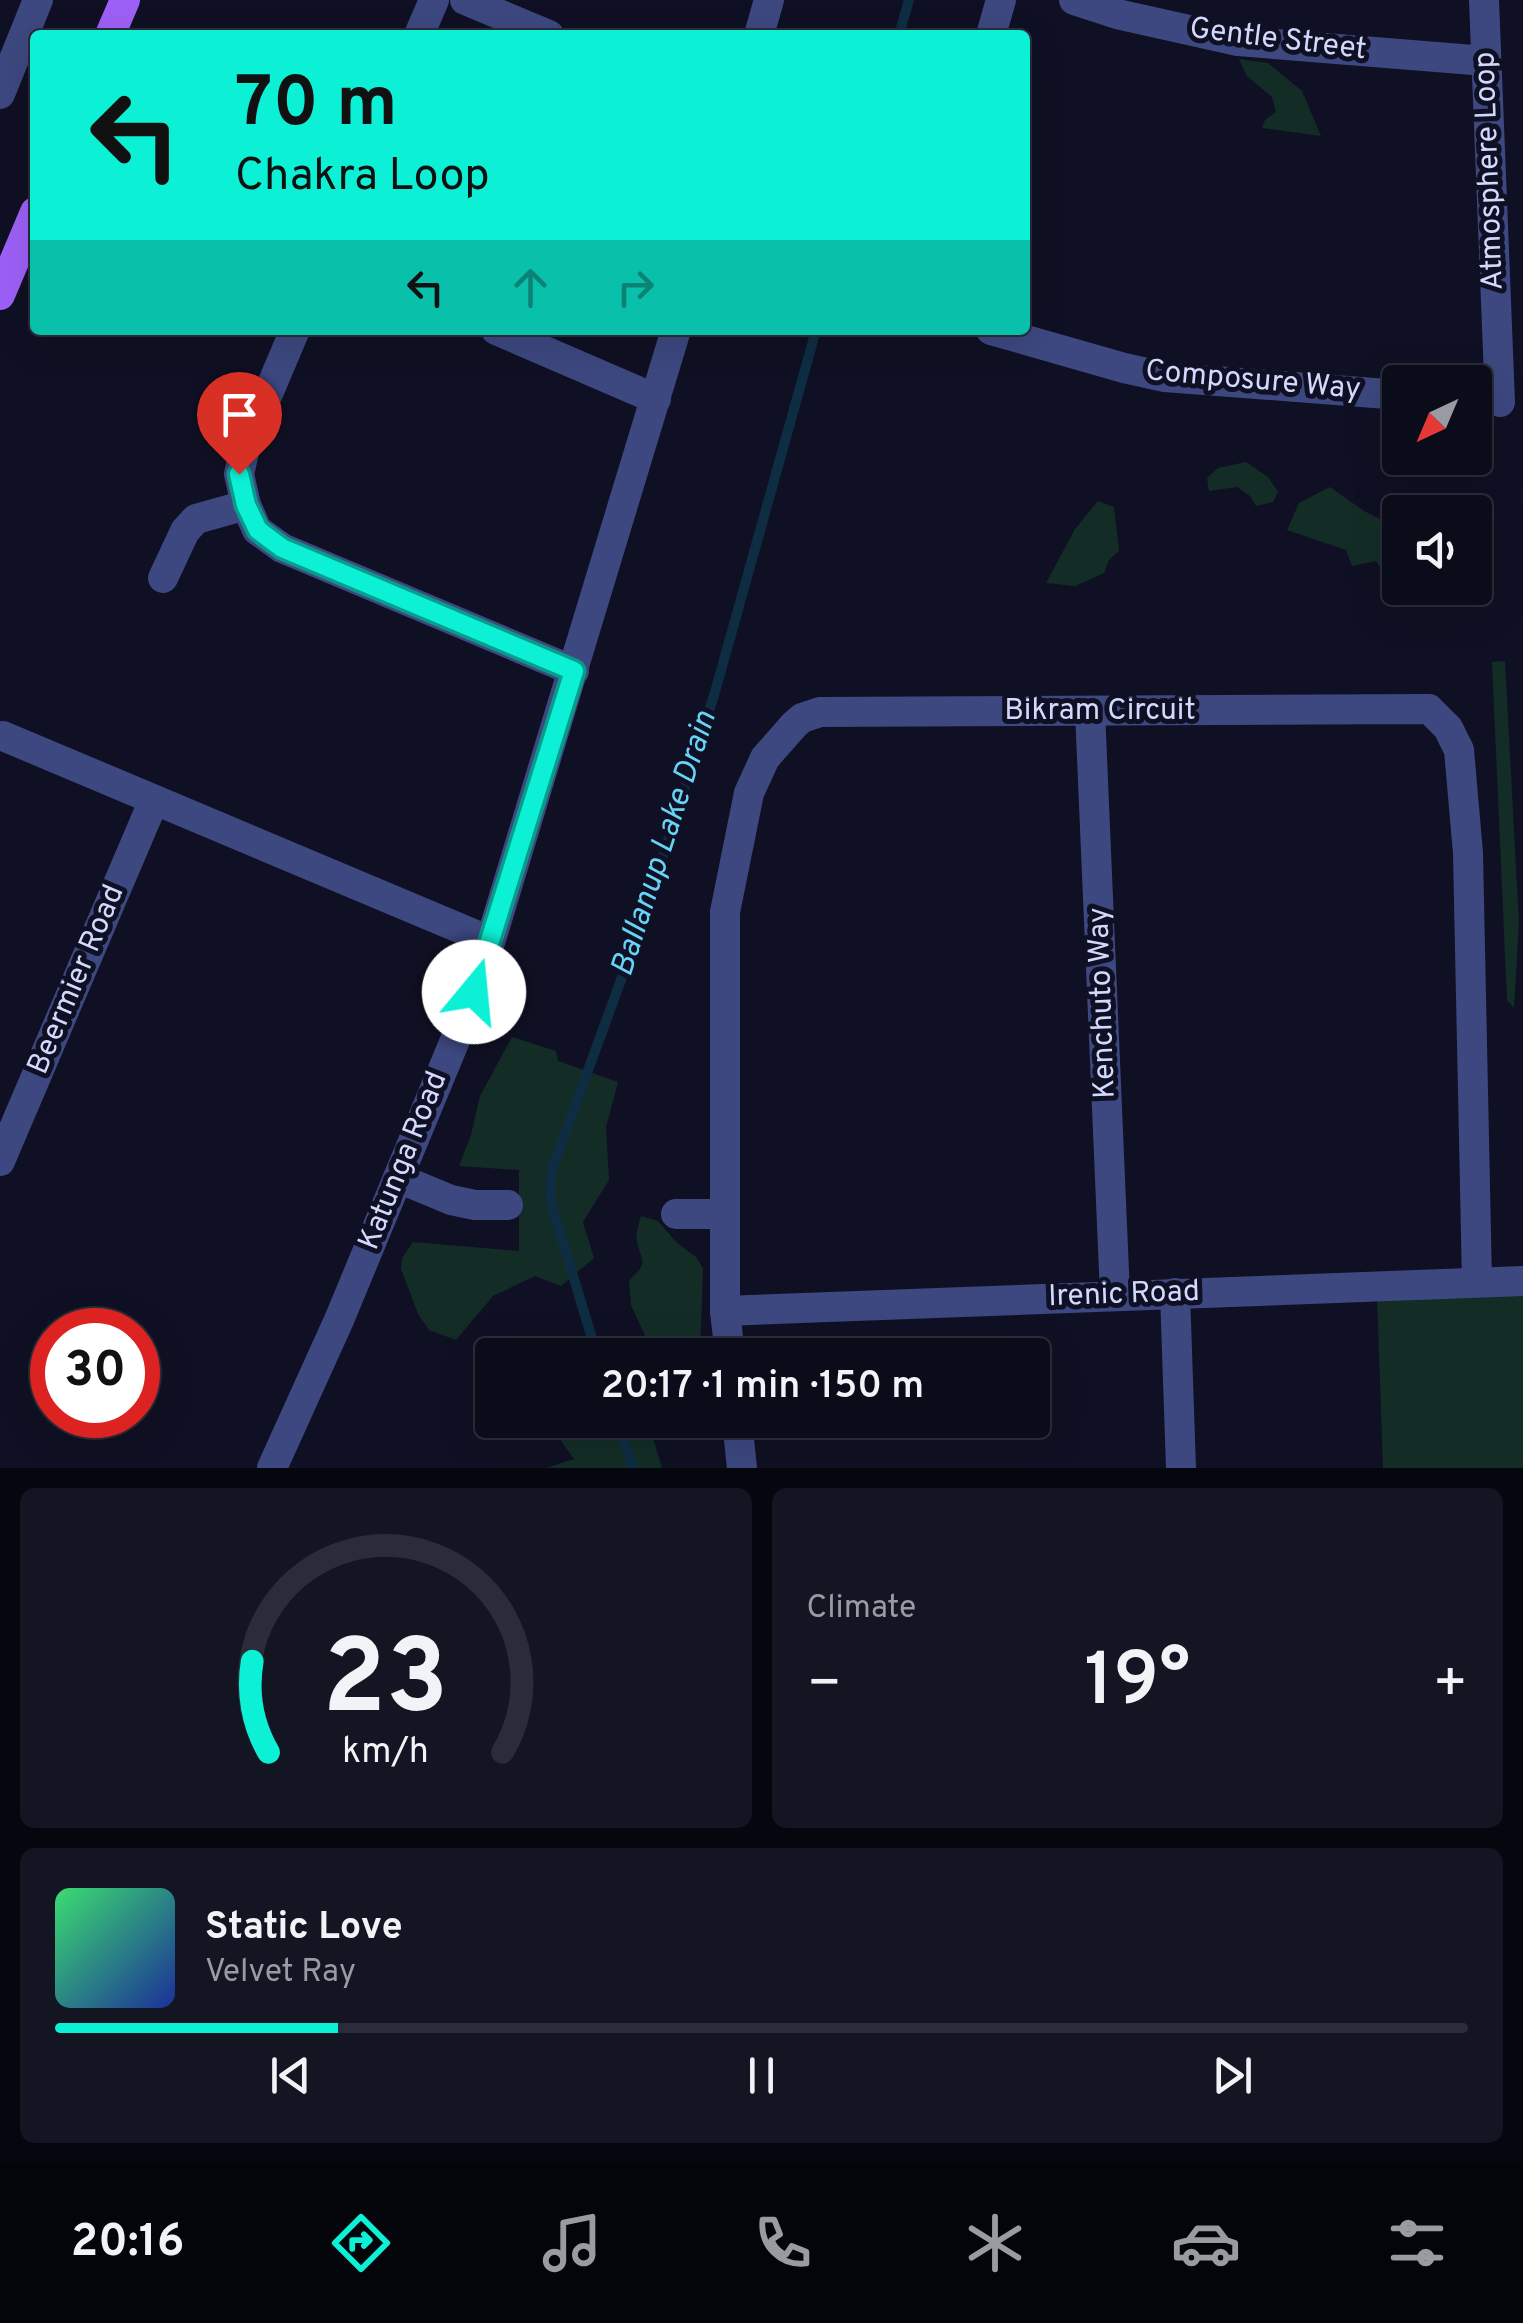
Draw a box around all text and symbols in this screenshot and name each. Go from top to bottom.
street label: Gentle Street [1187,11,1369,69]
street label: Atmosphere Loop [1467,51,1513,291]
text: 70 m [235,62,398,151]
icon: left [70,70,200,200]
text: Chakra Loop [235,149,490,206]
icon: left [398,260,453,315]
icon: ahead [503,260,558,315]
icon: right [608,260,663,315]
street label: Composure Way [1144,353,1362,409]
north arrow [1382,365,1492,475]
map controls [1382,365,1492,605]
pin [197,372,282,475]
icon: arrive [212,387,267,442]
button: sound [1382,495,1492,605]
street label: Bikram Circuit [1004,693,1196,730]
water label: Ballanup Lake Drain [603,706,727,982]
street label: Beermier Road [20,880,134,1080]
street label: Kenchuto Way [1081,906,1125,1100]
position arrow [422,940,526,1044]
street label: Katunga Road [351,1066,457,1256]
street label: Irenic Road [1047,1274,1201,1316]
speed limit sign: 30 [30,1308,160,1438]
text: 20:17 · 1 min · 150 m [601,1363,924,1412]
text: Climate [807,1589,916,1629]
text: 23 [323,1618,449,1750]
text: 19° [1084,1637,1190,1732]
text: − [807,1651,842,1721]
text: + [1433,1651,1468,1721]
text: km/h [342,1730,429,1776]
text: Static Love [205,1904,403,1953]
text: Velvet Ray [205,1953,356,1993]
icon: previous [263,2048,318,2103]
icon: pause [734,2048,789,2103]
icon: next [1205,2048,1260,2103]
icon: directions [326,2208,396,2278]
icon: music [537,2208,607,2278]
icon: phone [748,2208,818,2278]
icon: climate [960,2208,1030,2278]
icon: car [1171,2208,1241,2278]
icon: filters [1382,2208,1452,2278]
text: 20:16 [71,2215,184,2272]

